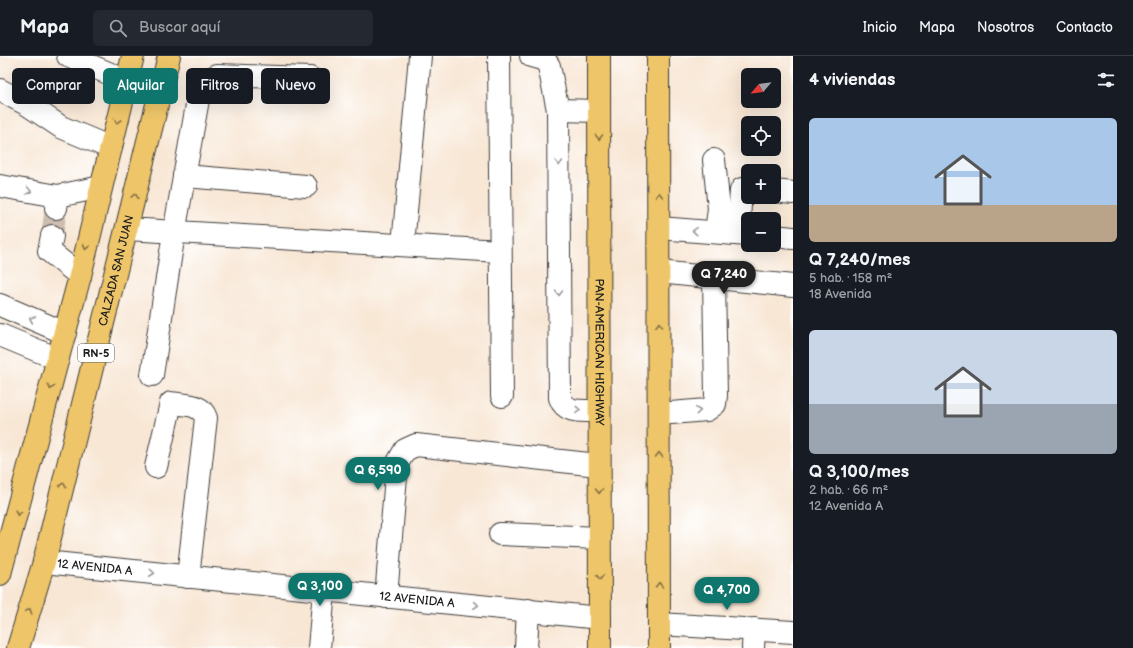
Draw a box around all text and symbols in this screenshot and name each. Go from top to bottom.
search box [93,10,373,46]
text: Mapa [20,16,69,39]
icon: search [107,17,129,39]
text: Buscar aquí [139,18,220,37]
text: Inicio [863,19,897,36]
text: Mapa [919,19,955,36]
text: Nosotros [977,19,1034,36]
text: Contacto [1056,19,1113,36]
chip: Comprar [12,68,95,104]
chip: Alquilar [103,68,178,104]
chip: Filtros [186,68,253,104]
chip: Nuevo [261,68,330,104]
north arrow [741,68,781,108]
map controls [741,68,781,252]
icon: filters [1095,69,1117,91]
text: 4 viviendas [809,70,895,90]
button: locate [741,116,781,156]
one-way arrow [114,118,122,124]
one-way arrow [595,134,603,140]
icon: home [927,144,999,216]
one-way arrow [555,160,563,166]
button: + [741,164,781,204]
one-way arrow [26,186,32,195]
one-way arrow [655,192,663,198]
one-way arrow [130,193,138,199]
button: − [741,212,781,252]
street label: CALZADA SAN JUAN [96,214,137,328]
one-way arrow [692,226,698,235]
one-way arrow [83,244,91,251]
text: Q 7,240/mes [809,250,910,270]
pin: Q 7,240 [687,261,761,295]
text: Q 7,240 [701,266,747,282]
text: 5 hab. · 158 m² [809,270,892,286]
street label: PAN-AMERICAN HIGHWAY [591,278,607,427]
text: 18 Avenida [809,286,872,302]
one-way arrow [555,290,563,296]
one-way arrow [29,316,37,324]
one-way arrow [655,322,663,328]
road number: RN-5 [78,344,114,362]
icon: home [927,356,999,428]
one-way arrow [47,384,55,390]
one-way arrow [575,406,581,414]
one-way arrow [695,406,701,415]
one-way arrow [655,452,663,458]
pin: Q 6,590 [341,457,415,491]
text: Q 6,590 [354,462,402,478]
text: Q 3,100/mes [809,462,909,482]
one-way arrow [58,482,66,488]
text: 2 hab. · 66 m² [809,482,888,498]
one-way arrow [595,488,603,494]
text: 12 Avenida A [809,498,883,514]
one-way arrow [14,509,22,516]
street label: 12 AVENIDA A [56,556,134,579]
one-way arrow [149,569,155,578]
pin: Q 3,100 [283,573,357,607]
one-way arrow [596,574,604,580]
pin: Q 4,700 [690,577,764,611]
text: Q 3,100 [297,578,343,594]
one-way arrow [655,582,663,588]
text: Q 4,700 [703,582,751,598]
street label: 12 AVENIDA A [379,589,456,611]
one-way arrow [473,601,480,610]
one-way arrow [24,607,33,614]

